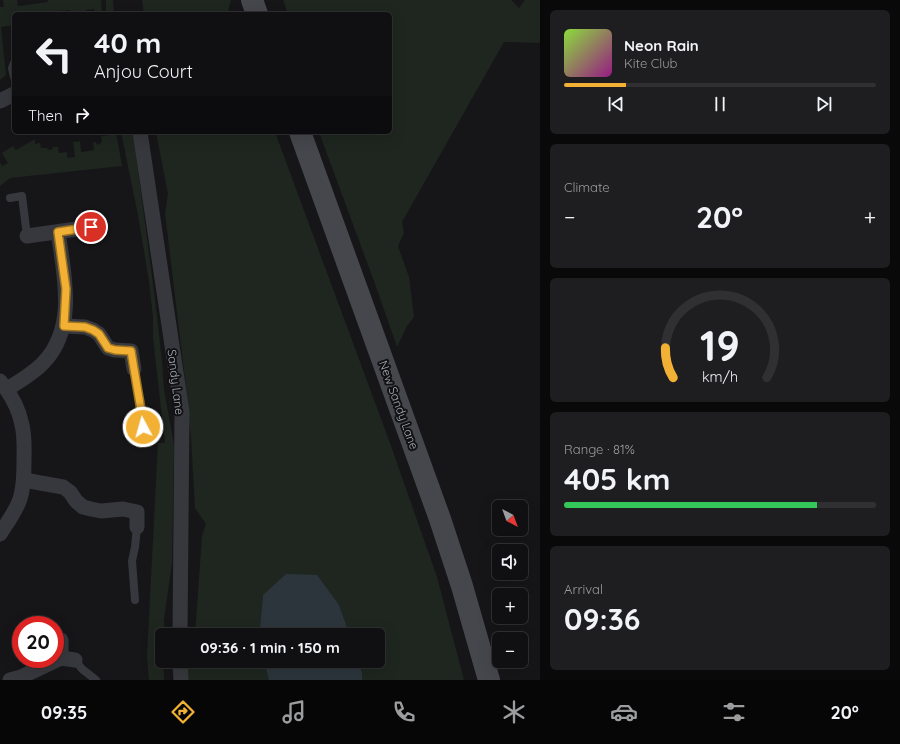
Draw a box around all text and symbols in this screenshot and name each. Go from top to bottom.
text: 40 m [94,25,161,60]
icon: left [28,28,80,80]
text: Neon Rain [624,36,699,55]
text: Kite Club [624,55,677,71]
text: Anjou Court [94,60,193,83]
icon: previous [605,93,627,115]
icon: pause [709,93,731,115]
icon: next [813,93,835,115]
icon: right [71,104,93,126]
text: Then [28,106,63,125]
text: Climate [564,179,610,195]
text: 20° [696,198,743,236]
text: − [564,203,575,231]
text: + [864,203,876,231]
pin [74,210,108,244]
icon: arrive [80,216,102,238]
text: 19 [700,319,740,371]
street label: Sandy Lane [165,348,187,416]
street label: New Sandy Lane [376,358,422,452]
text: km/h [702,368,738,386]
position arrow [122,406,164,448]
text: Range · 81% [564,441,635,457]
text: 405 km [564,460,670,498]
north arrow [492,500,528,536]
map controls [492,500,528,668]
button: sound [492,544,528,580]
text: Arrival [564,581,603,597]
button: + [492,588,528,624]
text: 09:36 [564,600,640,638]
speed limit sign: 20 [12,616,64,668]
button: − [492,632,528,668]
text: 09:36 · 1 min · 150 m [200,638,340,657]
icon: directions [169,698,197,726]
icon: music [280,698,308,726]
icon: phone [390,698,418,726]
icon: climate [500,698,528,726]
icon: car [610,698,638,726]
icon: filters [720,698,748,726]
text: 09:35 [41,701,87,724]
text: 20° [831,701,859,724]

